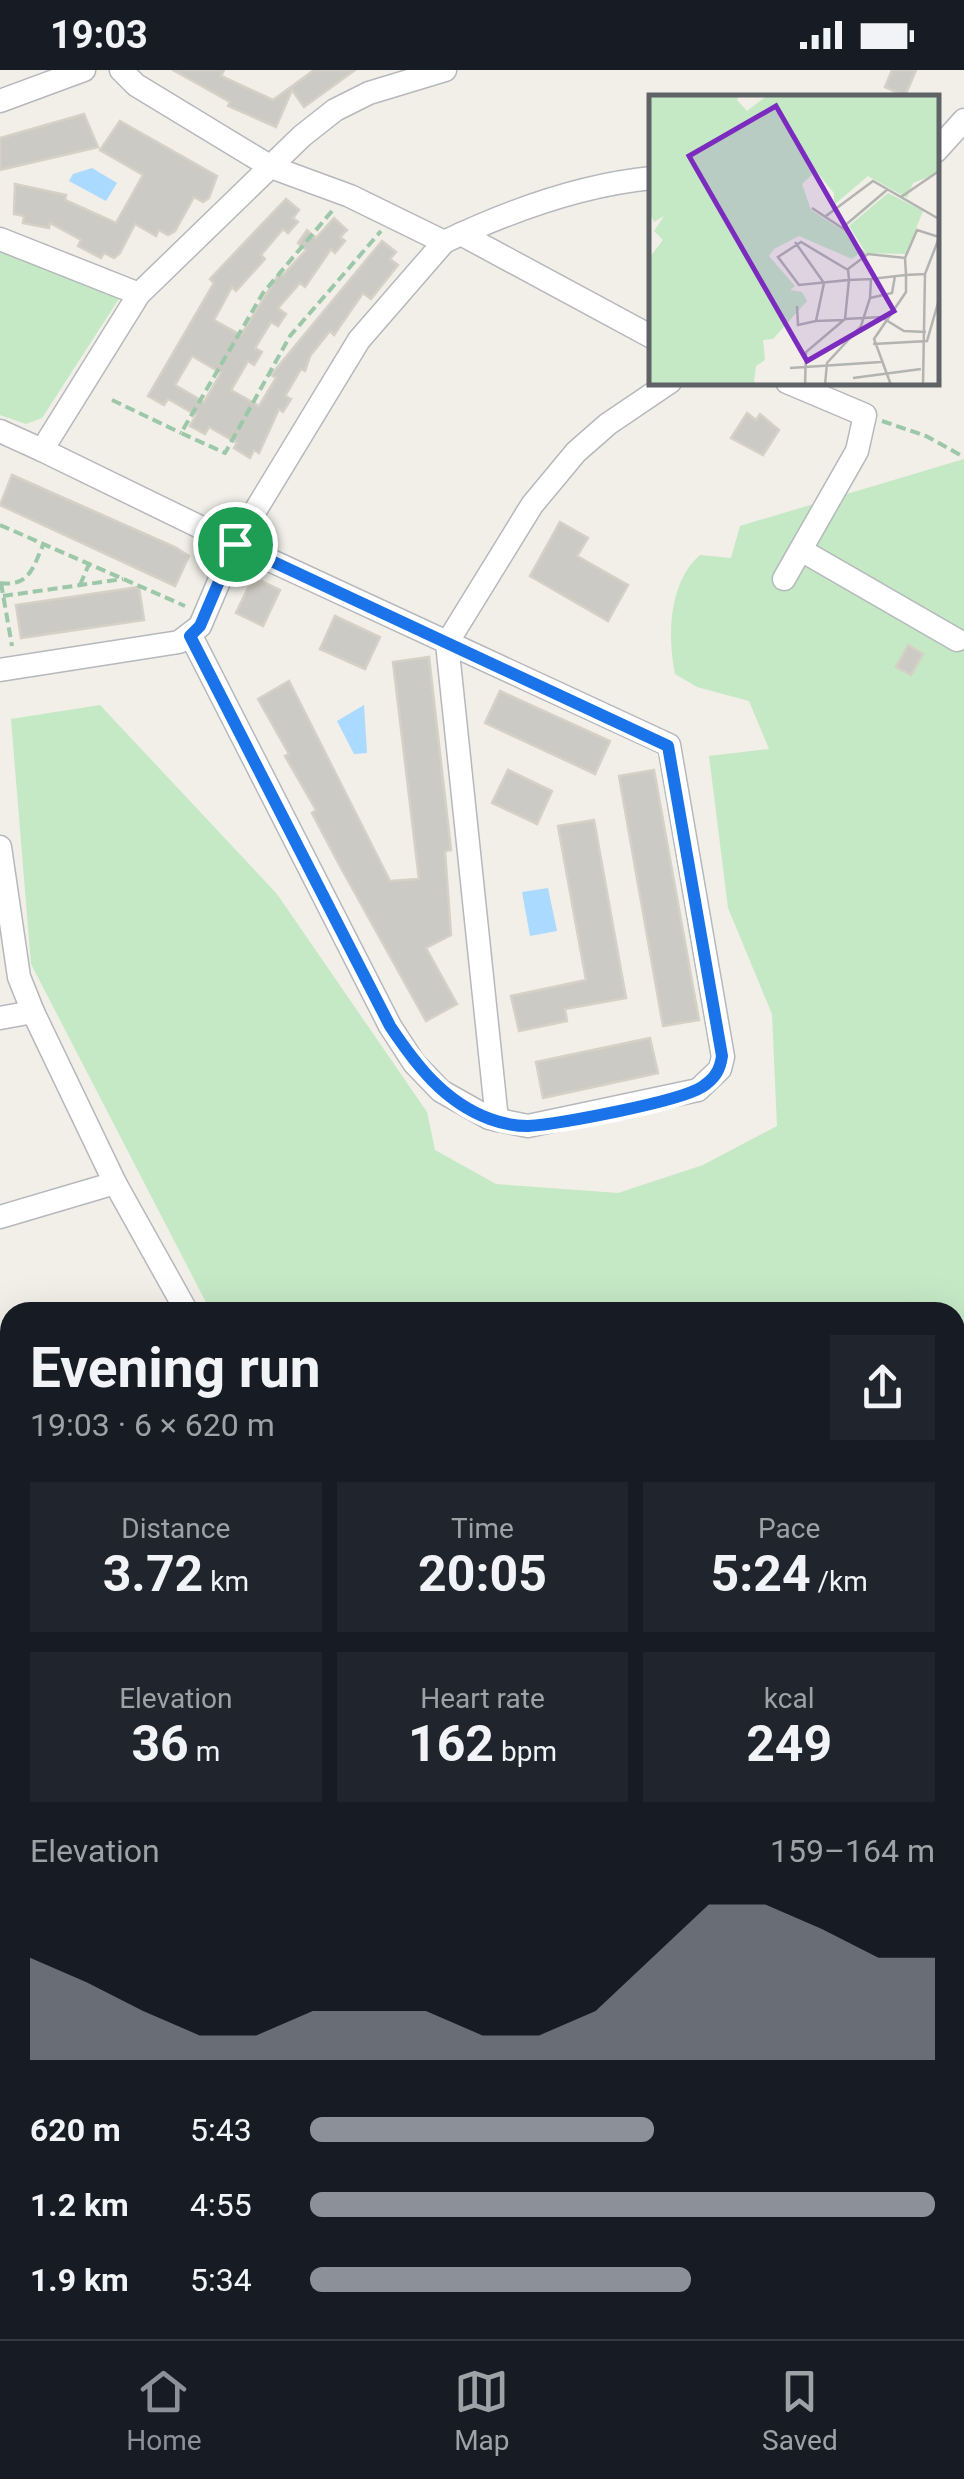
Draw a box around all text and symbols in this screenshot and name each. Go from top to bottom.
text: 19:03 [50,13,148,57]
inset map [649,95,939,385]
pin [193,502,278,587]
icon: arrive [208,517,263,572]
button: share [830,1335,935,1440]
text: Evening run [30,1336,321,1400]
text: 19:03 · 6 × 620 m [30,1406,275,1444]
text: Distance [121,1512,230,1545]
text: Time [451,1512,514,1545]
text: Pace [758,1512,820,1545]
text: 3.72 [103,1545,203,1603]
text: 20:05 [418,1545,547,1603]
text: 5:24 [710,1545,811,1603]
text: km [203,1565,249,1598]
text: /km [811,1565,868,1598]
text: Elevation [119,1682,233,1715]
text: Heart rate [420,1682,545,1715]
text: kcal [764,1682,814,1715]
text: 36 [131,1715,189,1773]
text: 162 [408,1715,494,1773]
text: 249 [746,1715,832,1773]
text: m [189,1735,220,1768]
text: bpm [494,1735,557,1768]
text: Elevation [30,1832,160,1870]
text: 159–164 m [770,1832,935,1870]
text: 620 m [30,2111,121,2149]
text: 5:43 [190,2111,252,2149]
text: 1.2 km [30,2186,129,2224]
text: 4:55 [190,2186,252,2224]
text: 1.9 km [30,2261,129,2299]
text: 5:34 [190,2261,252,2299]
tab: Home [126,2364,202,2457]
tab: Map [454,2364,510,2457]
tab: Saved [762,2364,838,2457]

